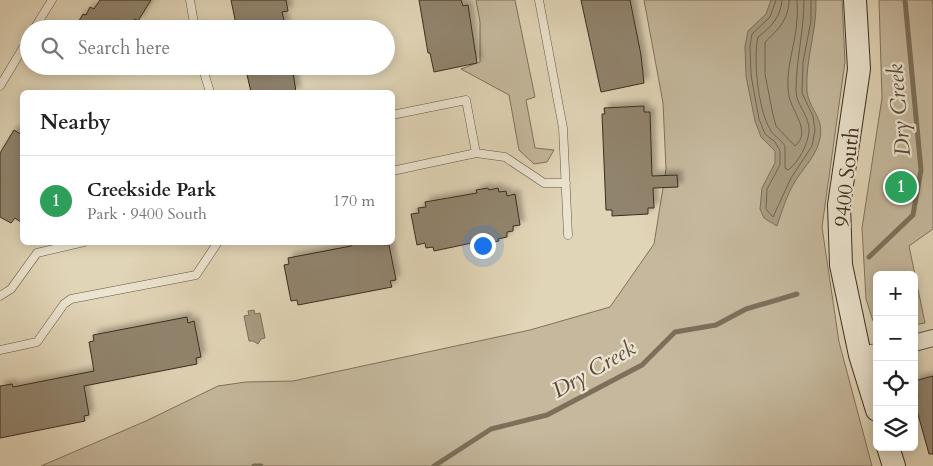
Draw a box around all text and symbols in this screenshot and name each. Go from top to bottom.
search box [20,20,395,75]
icon: search [38,34,66,62]
text: Search here [78,35,170,61]
water label: Dry Creek [880,63,918,157]
text: Nearby [40,108,111,137]
street label: 9400 South [827,125,867,228]
pin: 1 [885,168,917,206]
text: Creekside Park [87,177,216,203]
text: 1 [52,190,60,212]
text: 170 m [333,190,375,212]
text: Park · 9400 South [87,203,207,225]
your location [470,233,496,259]
map controls [873,271,918,451]
button: + [873,271,918,316]
button: − [873,316,918,361]
water label: Dry Creek [546,333,642,405]
button: locate [873,361,918,406]
button: layers [873,406,918,451]

